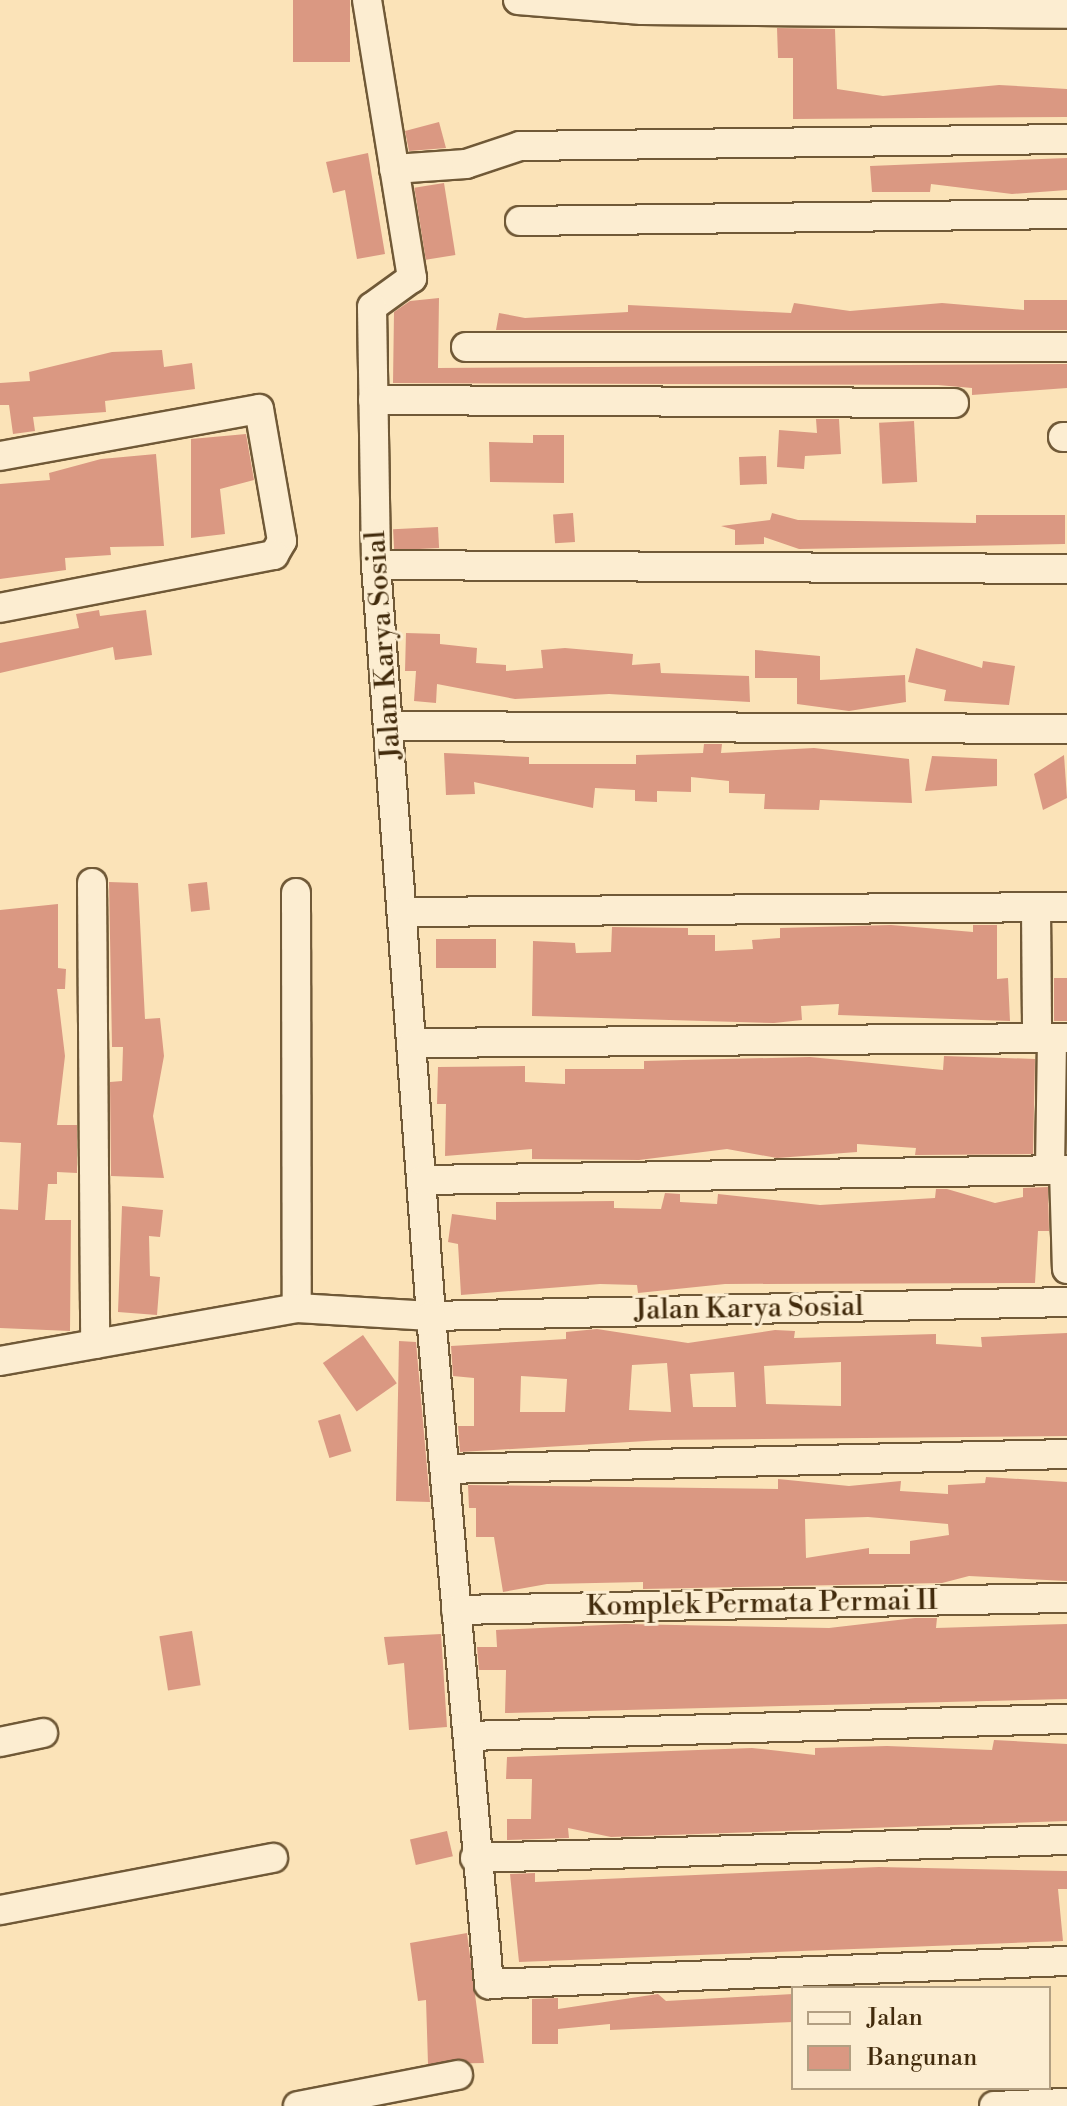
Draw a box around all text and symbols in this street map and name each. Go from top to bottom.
street label: Jalan Karya Sosial [359,530,409,760]
street label: Jalan Karya Sosial [634,1290,864,1328]
street label: Komplek Permata Permai II [586,1584,938,1624]
legend [791,1986,1051,2090]
text: Jalan [867,2003,923,2033]
text: Bangunan [867,2043,977,2073]

